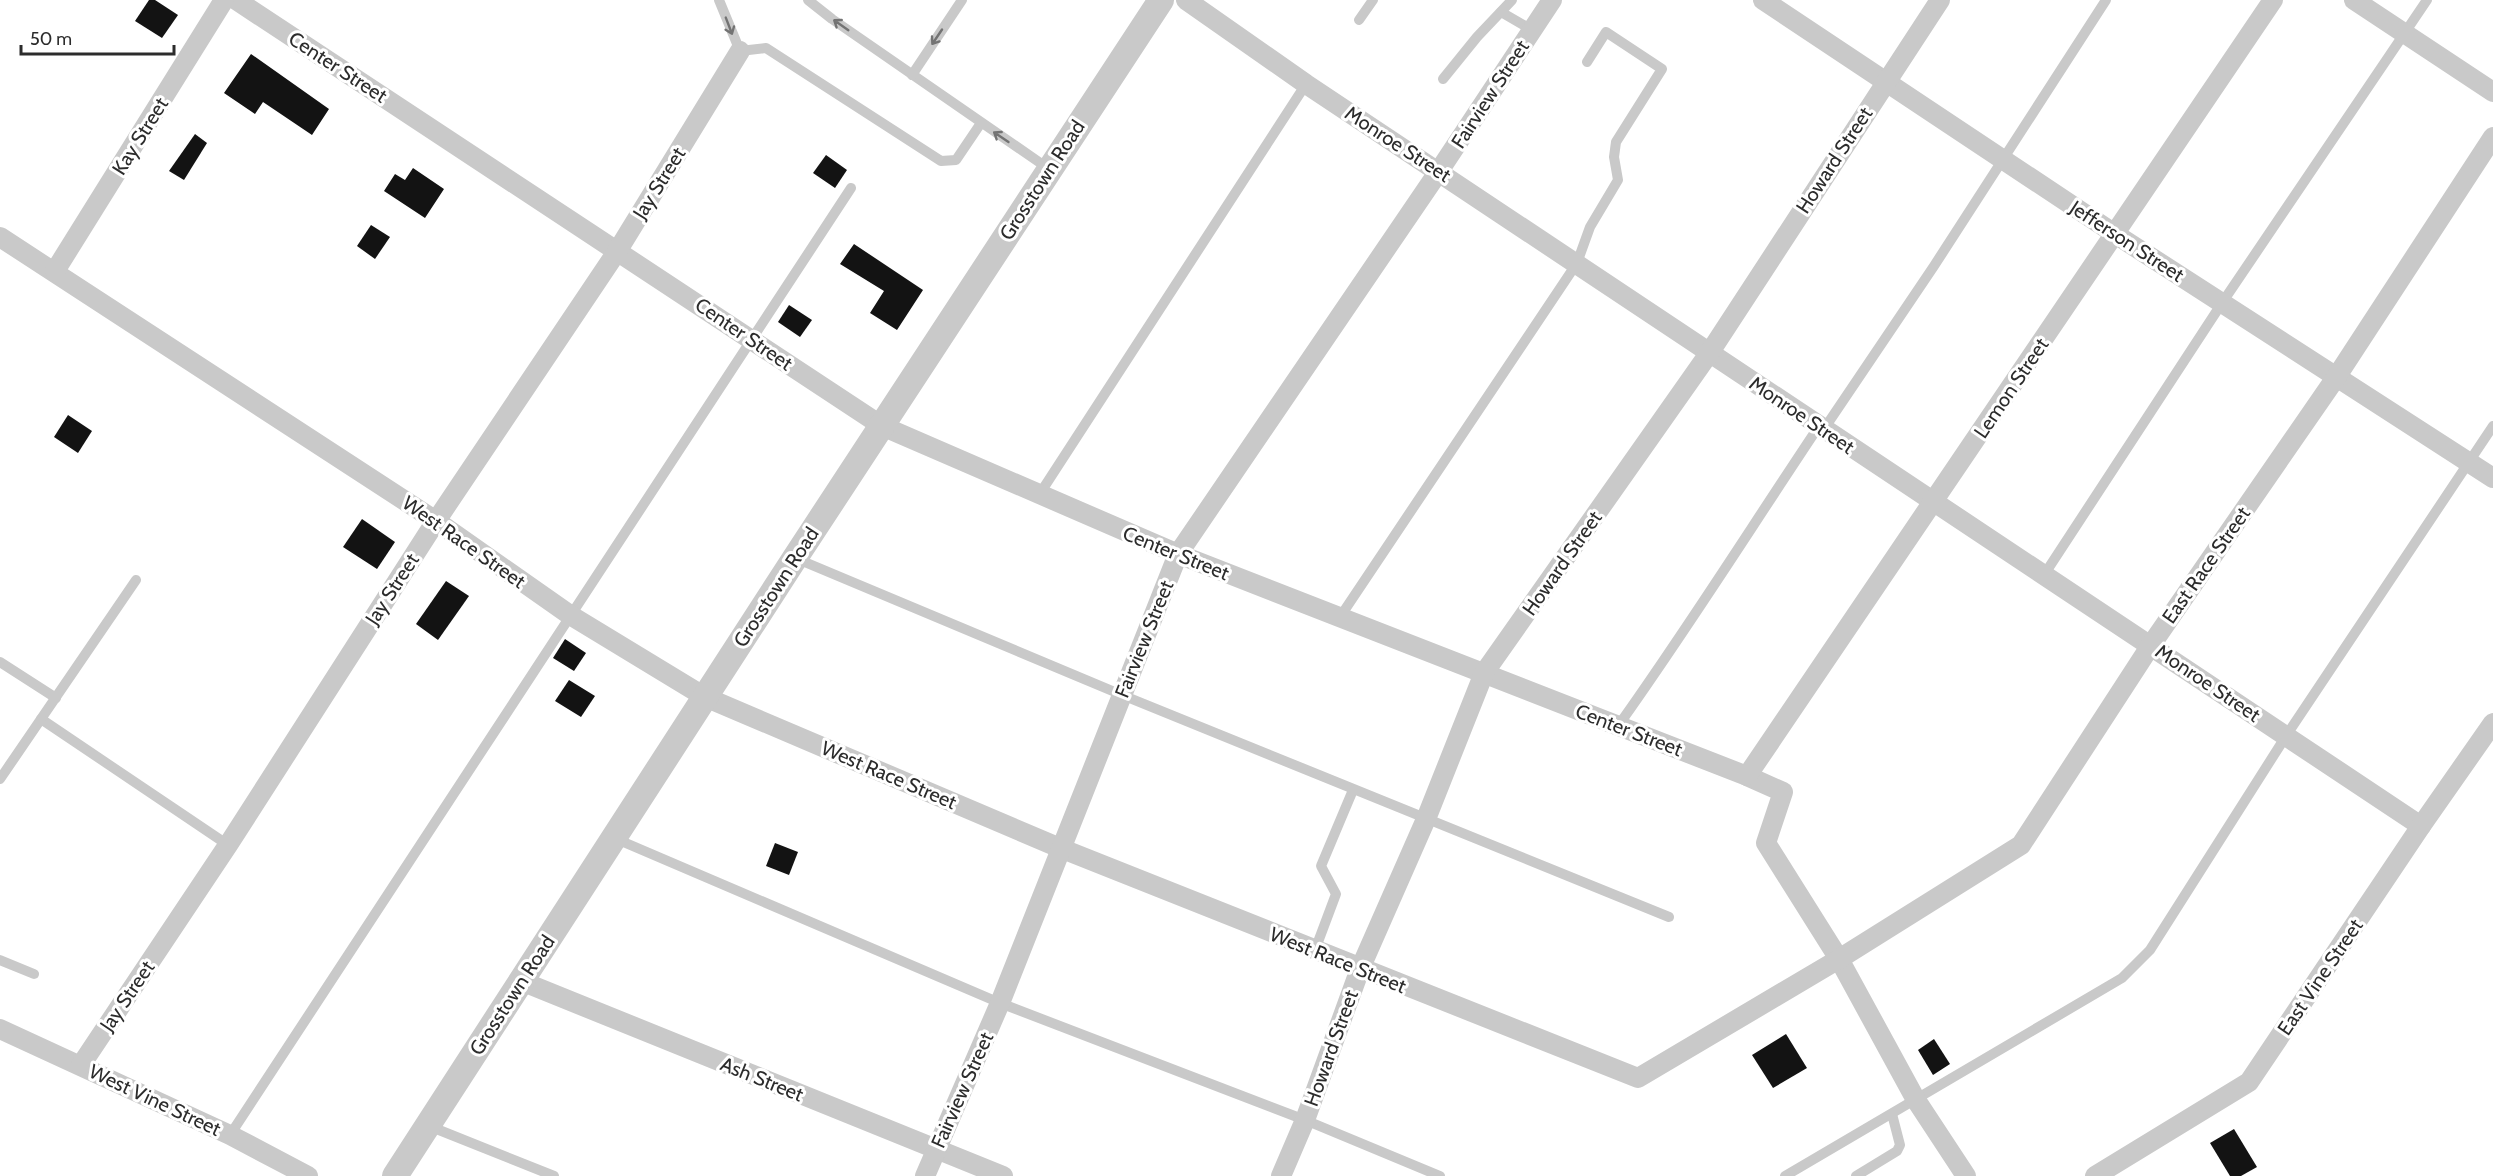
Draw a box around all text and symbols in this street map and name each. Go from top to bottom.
one-way arrow [724,16,735,35]
scale bar [21,18,174,56]
one-way arrow [833,19,850,31]
street label: Center Street [284,26,392,108]
text: 50 m [30,28,72,50]
one-way arrow [931,29,943,45]
street label: Fairview Street [1446,35,1534,153]
street label: Kay Street [107,93,173,179]
street label: Monroe Street [1341,101,1456,187]
street label: Howard Street [1791,102,1877,218]
street label: Grosstown Road [994,116,1090,244]
one-way arrow [993,130,1010,142]
street label: Jay Street [627,142,691,224]
street label: Jefferson Street [2065,195,2189,287]
street label: Center Street [691,293,798,376]
street label: Lemon Street [1969,333,2053,443]
street label: Monroe Street [1745,371,1859,459]
street label: West Race Street [398,491,530,593]
street label: East Race Street [2157,502,2255,628]
street label: Howard Street [1517,506,1607,620]
street label: Center Street [1119,521,1233,585]
street label: Grosstown Road [728,523,824,651]
street label: Jay Street [360,549,424,630]
street label: Fairview Street [1110,577,1178,701]
street label: Monroe Street [2151,639,2265,727]
street label: Center Street [1572,699,1686,761]
street label: West Race Street [818,736,960,814]
street label: East Vine Street [2272,914,2368,1040]
street label: West Race Street [1266,922,1410,998]
street label: Grosstown Road [464,931,560,1059]
street label: Jay Street [94,956,159,1037]
street label: Howard Street [1299,986,1363,1109]
street label: Fairview Street [926,1028,998,1152]
street label: Ash Street [717,1052,807,1107]
street label: West Vine Street [85,1059,225,1141]

